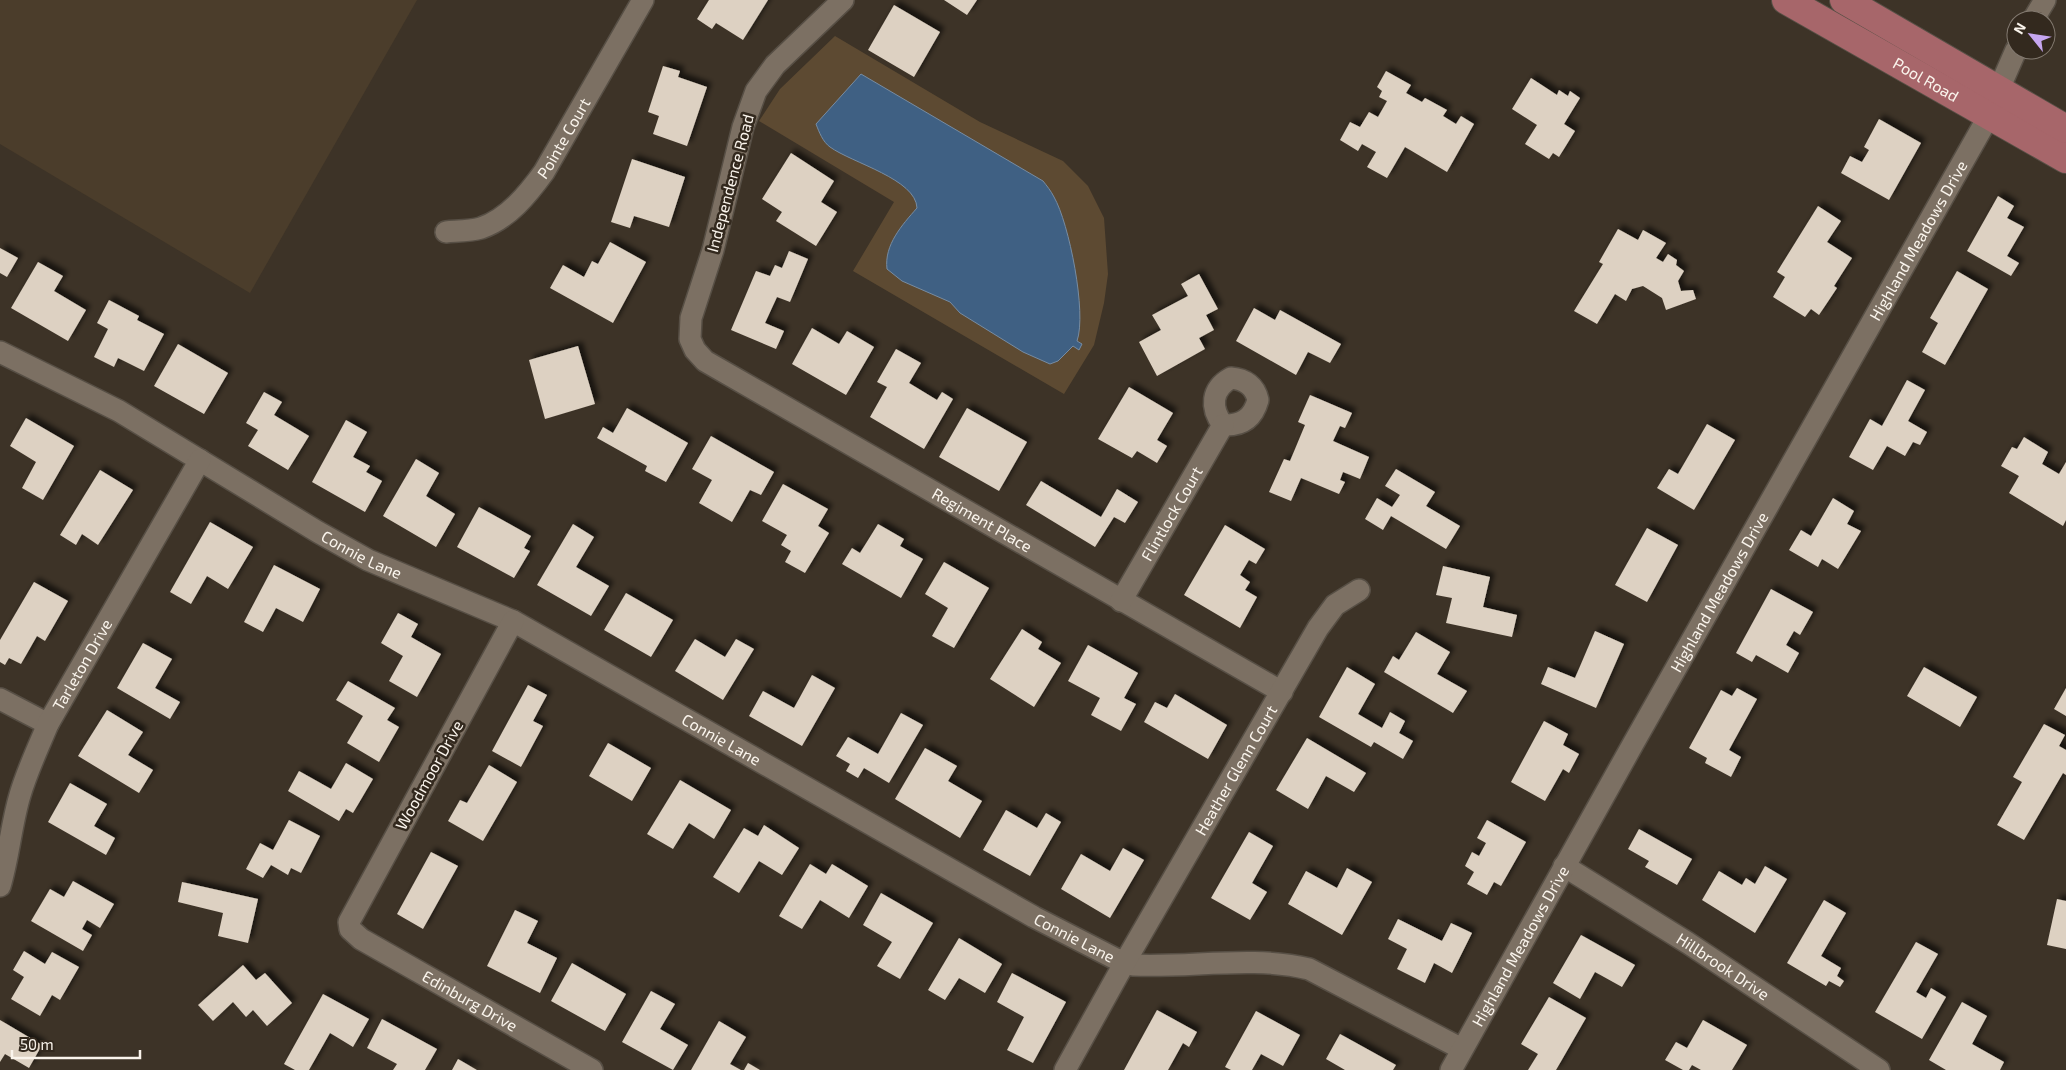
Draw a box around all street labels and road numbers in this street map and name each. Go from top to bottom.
street label: Pool Road [1890,53,1962,105]
street label: Pointe Court [532,94,594,182]
street label: Independence Road [702,112,757,254]
street label: Highland Meadows Drive [1865,157,1971,324]
street label: Flintlock Court [1136,463,1206,564]
street label: Regiment Place [929,483,1036,556]
street label: Highland Meadows Drive [1666,508,1772,675]
street label: Connie Lane [318,526,405,582]
street label: Tarleton Drive [48,615,116,714]
street label: Heather Glenn Court [1190,702,1280,839]
street label: Connie Lane [679,709,765,769]
street label: Woodmoor Drive [391,717,466,833]
street label: Highland Meadows Drive [1467,862,1572,1029]
street label: Connie Lane [1031,909,1118,966]
street label: Hillbrook Drive [1673,928,1773,1003]
street label: Edinburg Drive [419,966,521,1035]

